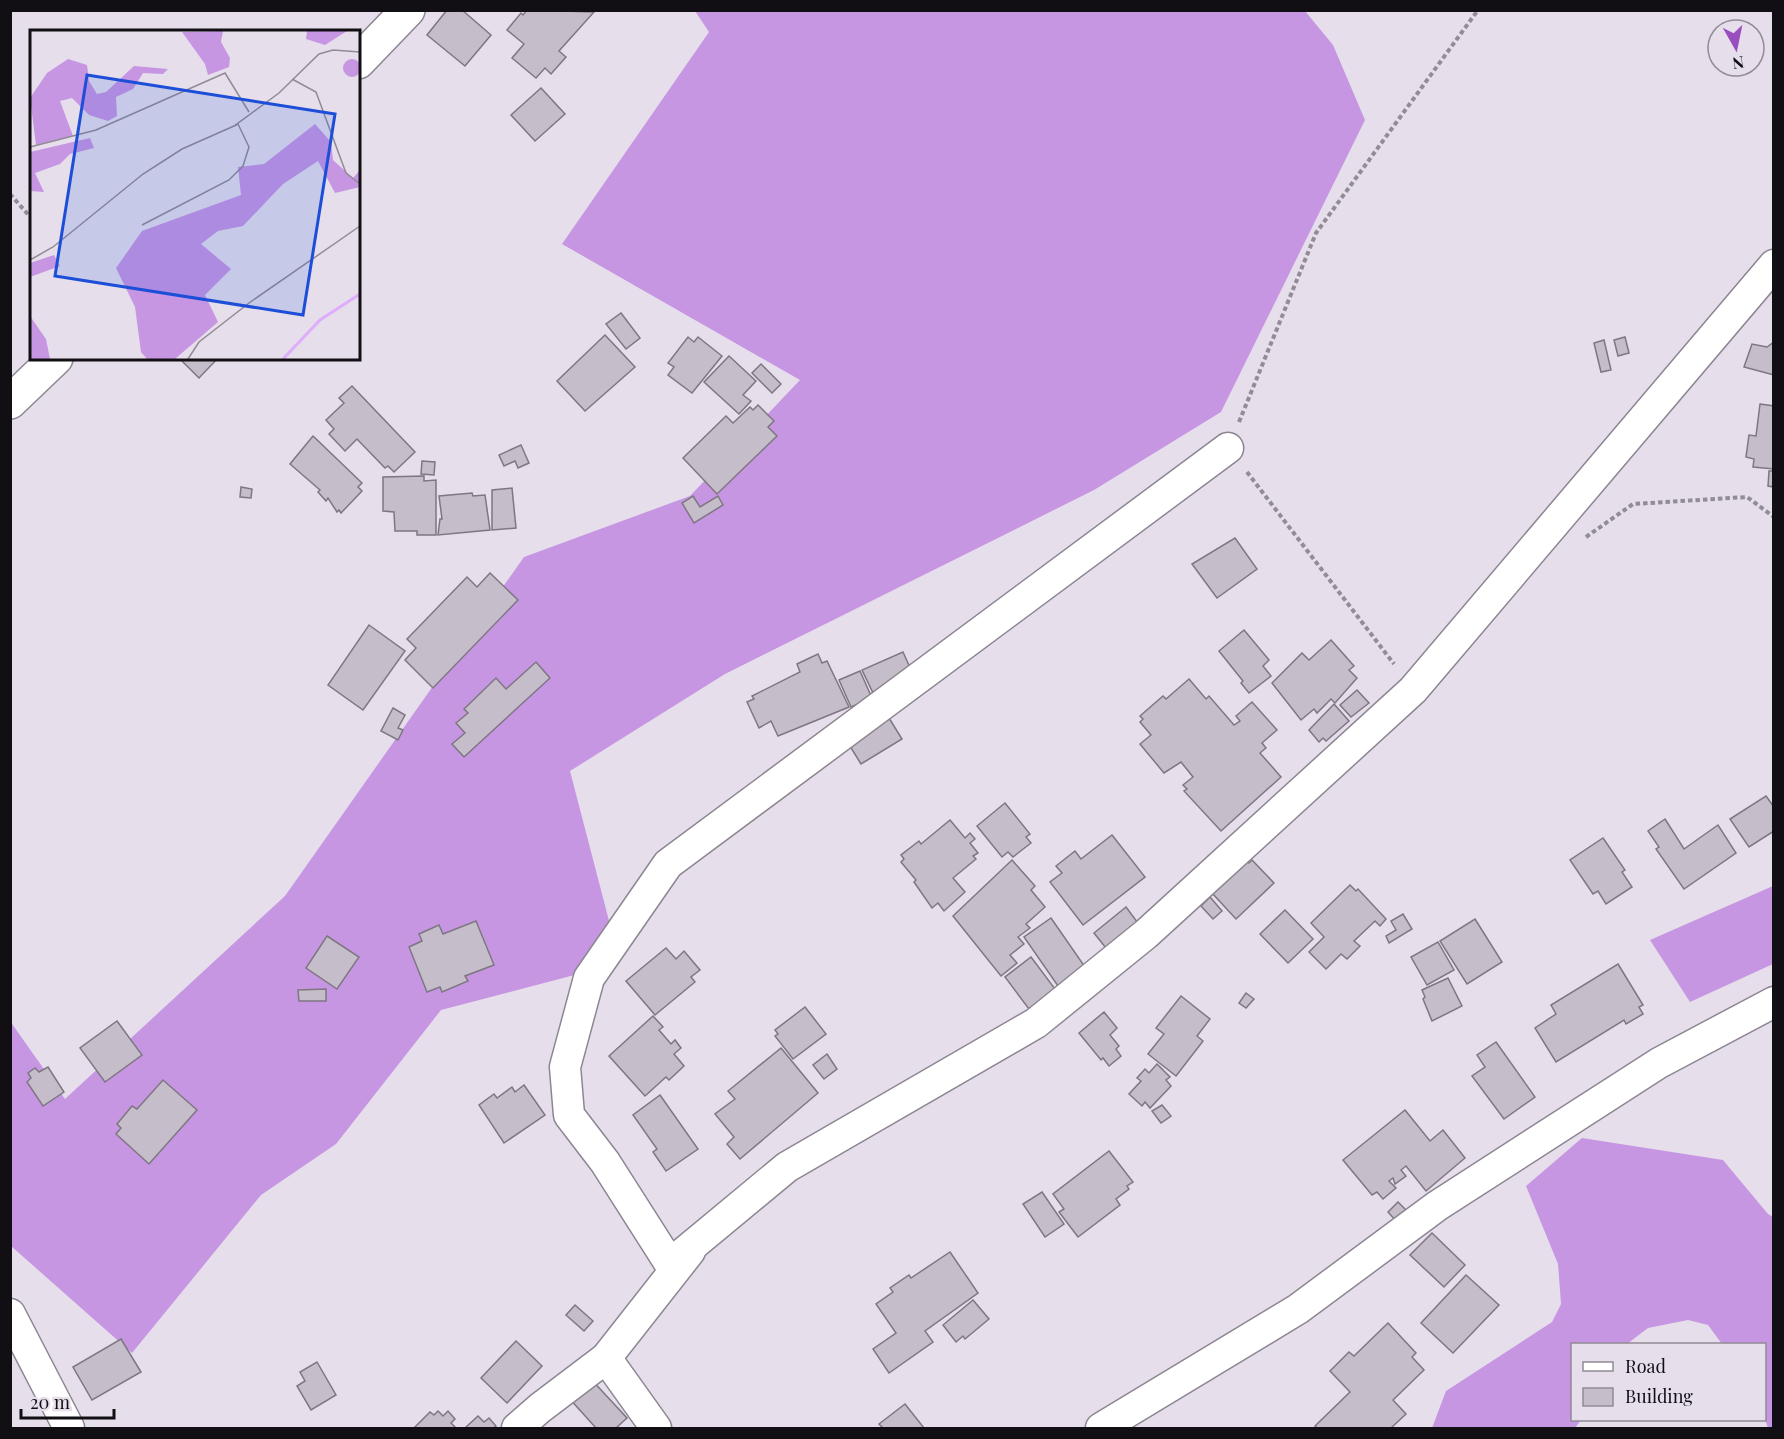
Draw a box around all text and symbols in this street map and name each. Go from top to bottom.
north arrow [1706,18,1766,78]
inset map [30,30,360,360]
text: N [1731,52,1746,75]
legend [1571,1343,1766,1421]
text: Road [1625,1354,1666,1378]
scale bar [21,1382,114,1420]
text: Building [1625,1384,1693,1408]
text: 20 m [30,1390,70,1414]

